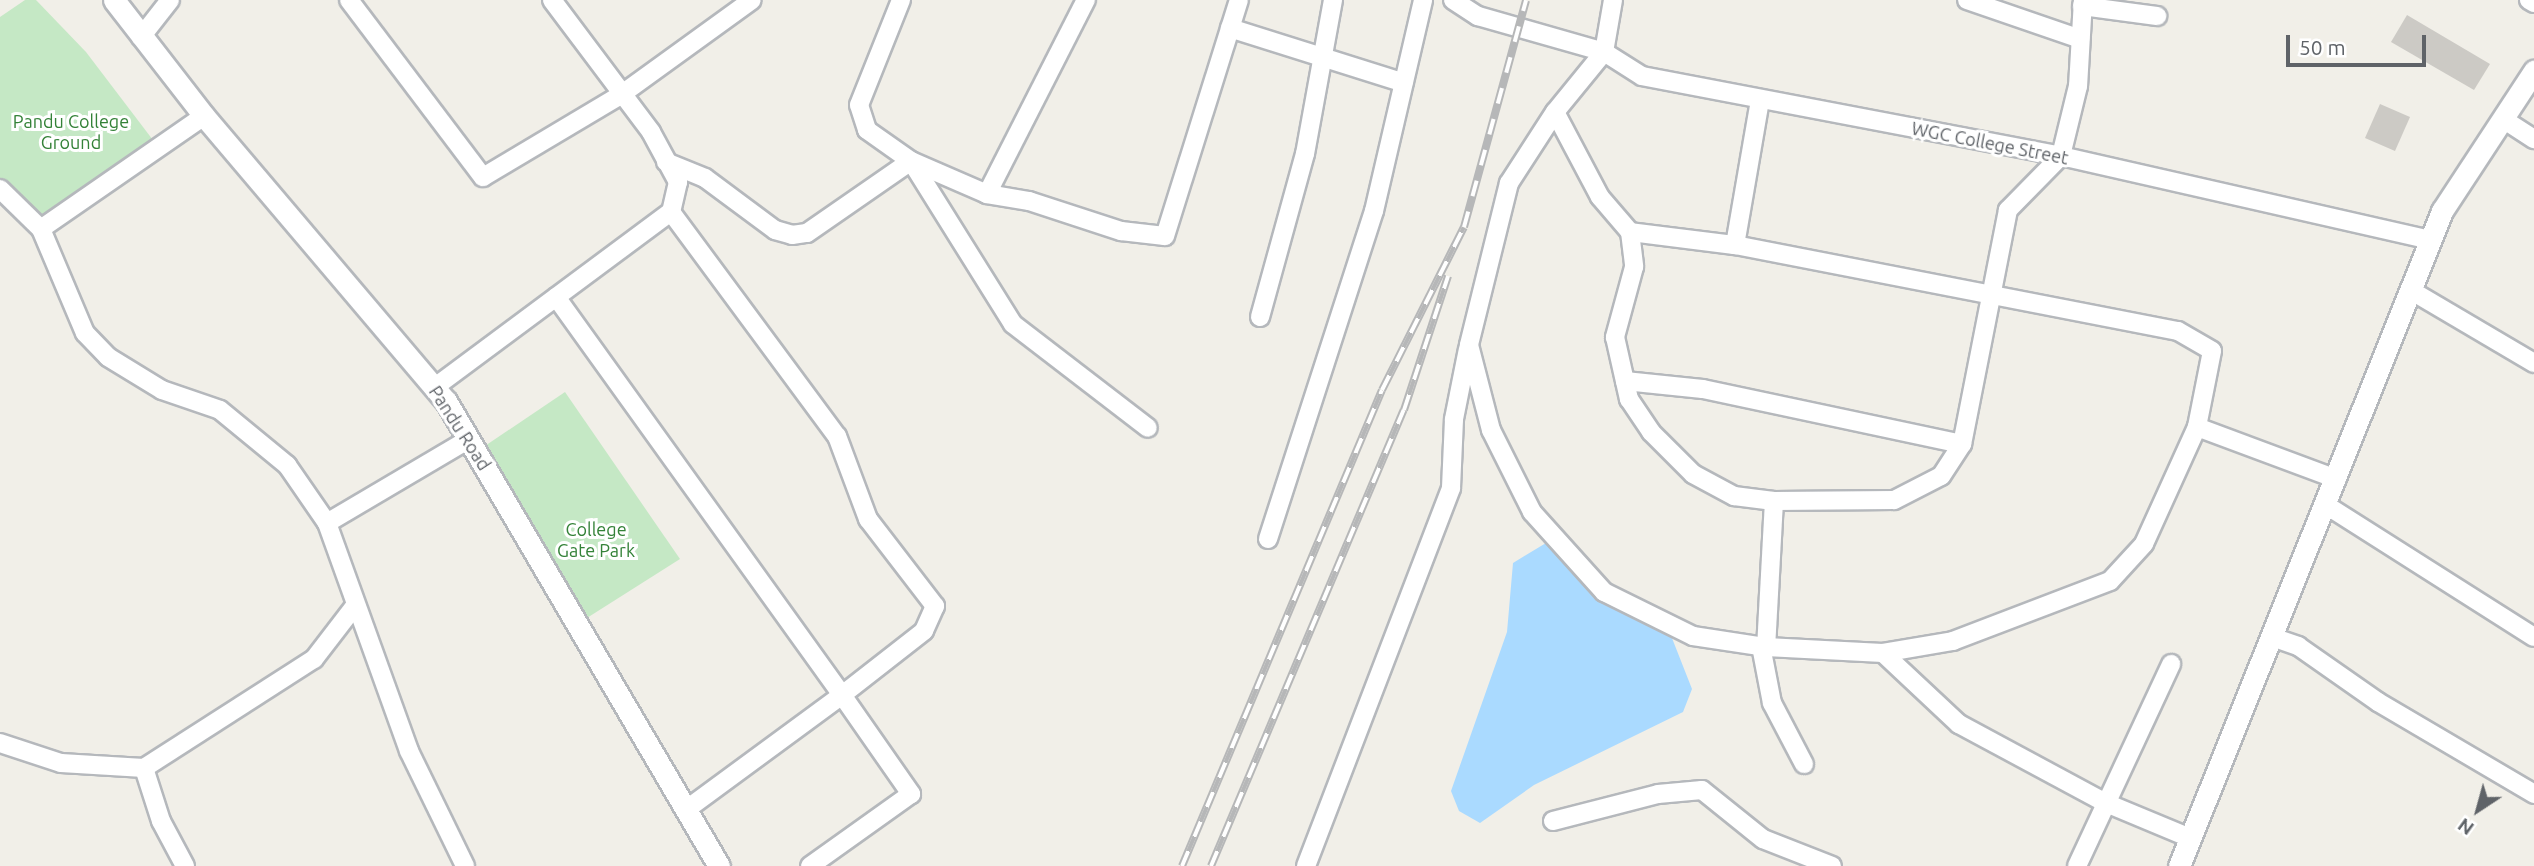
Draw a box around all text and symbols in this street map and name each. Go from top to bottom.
scale bar [2289,21,2429,65]
text: 50 m [2299,35,2346,59]
park label: Pandu College Ground [13,111,129,154]
street label: WGC College Street [1910,117,2070,169]
street label: Pandu Road [425,382,495,474]
park label: College Gate Park [557,519,635,562]
north arrow [2443,775,2513,845]
text: N [2453,814,2478,840]

